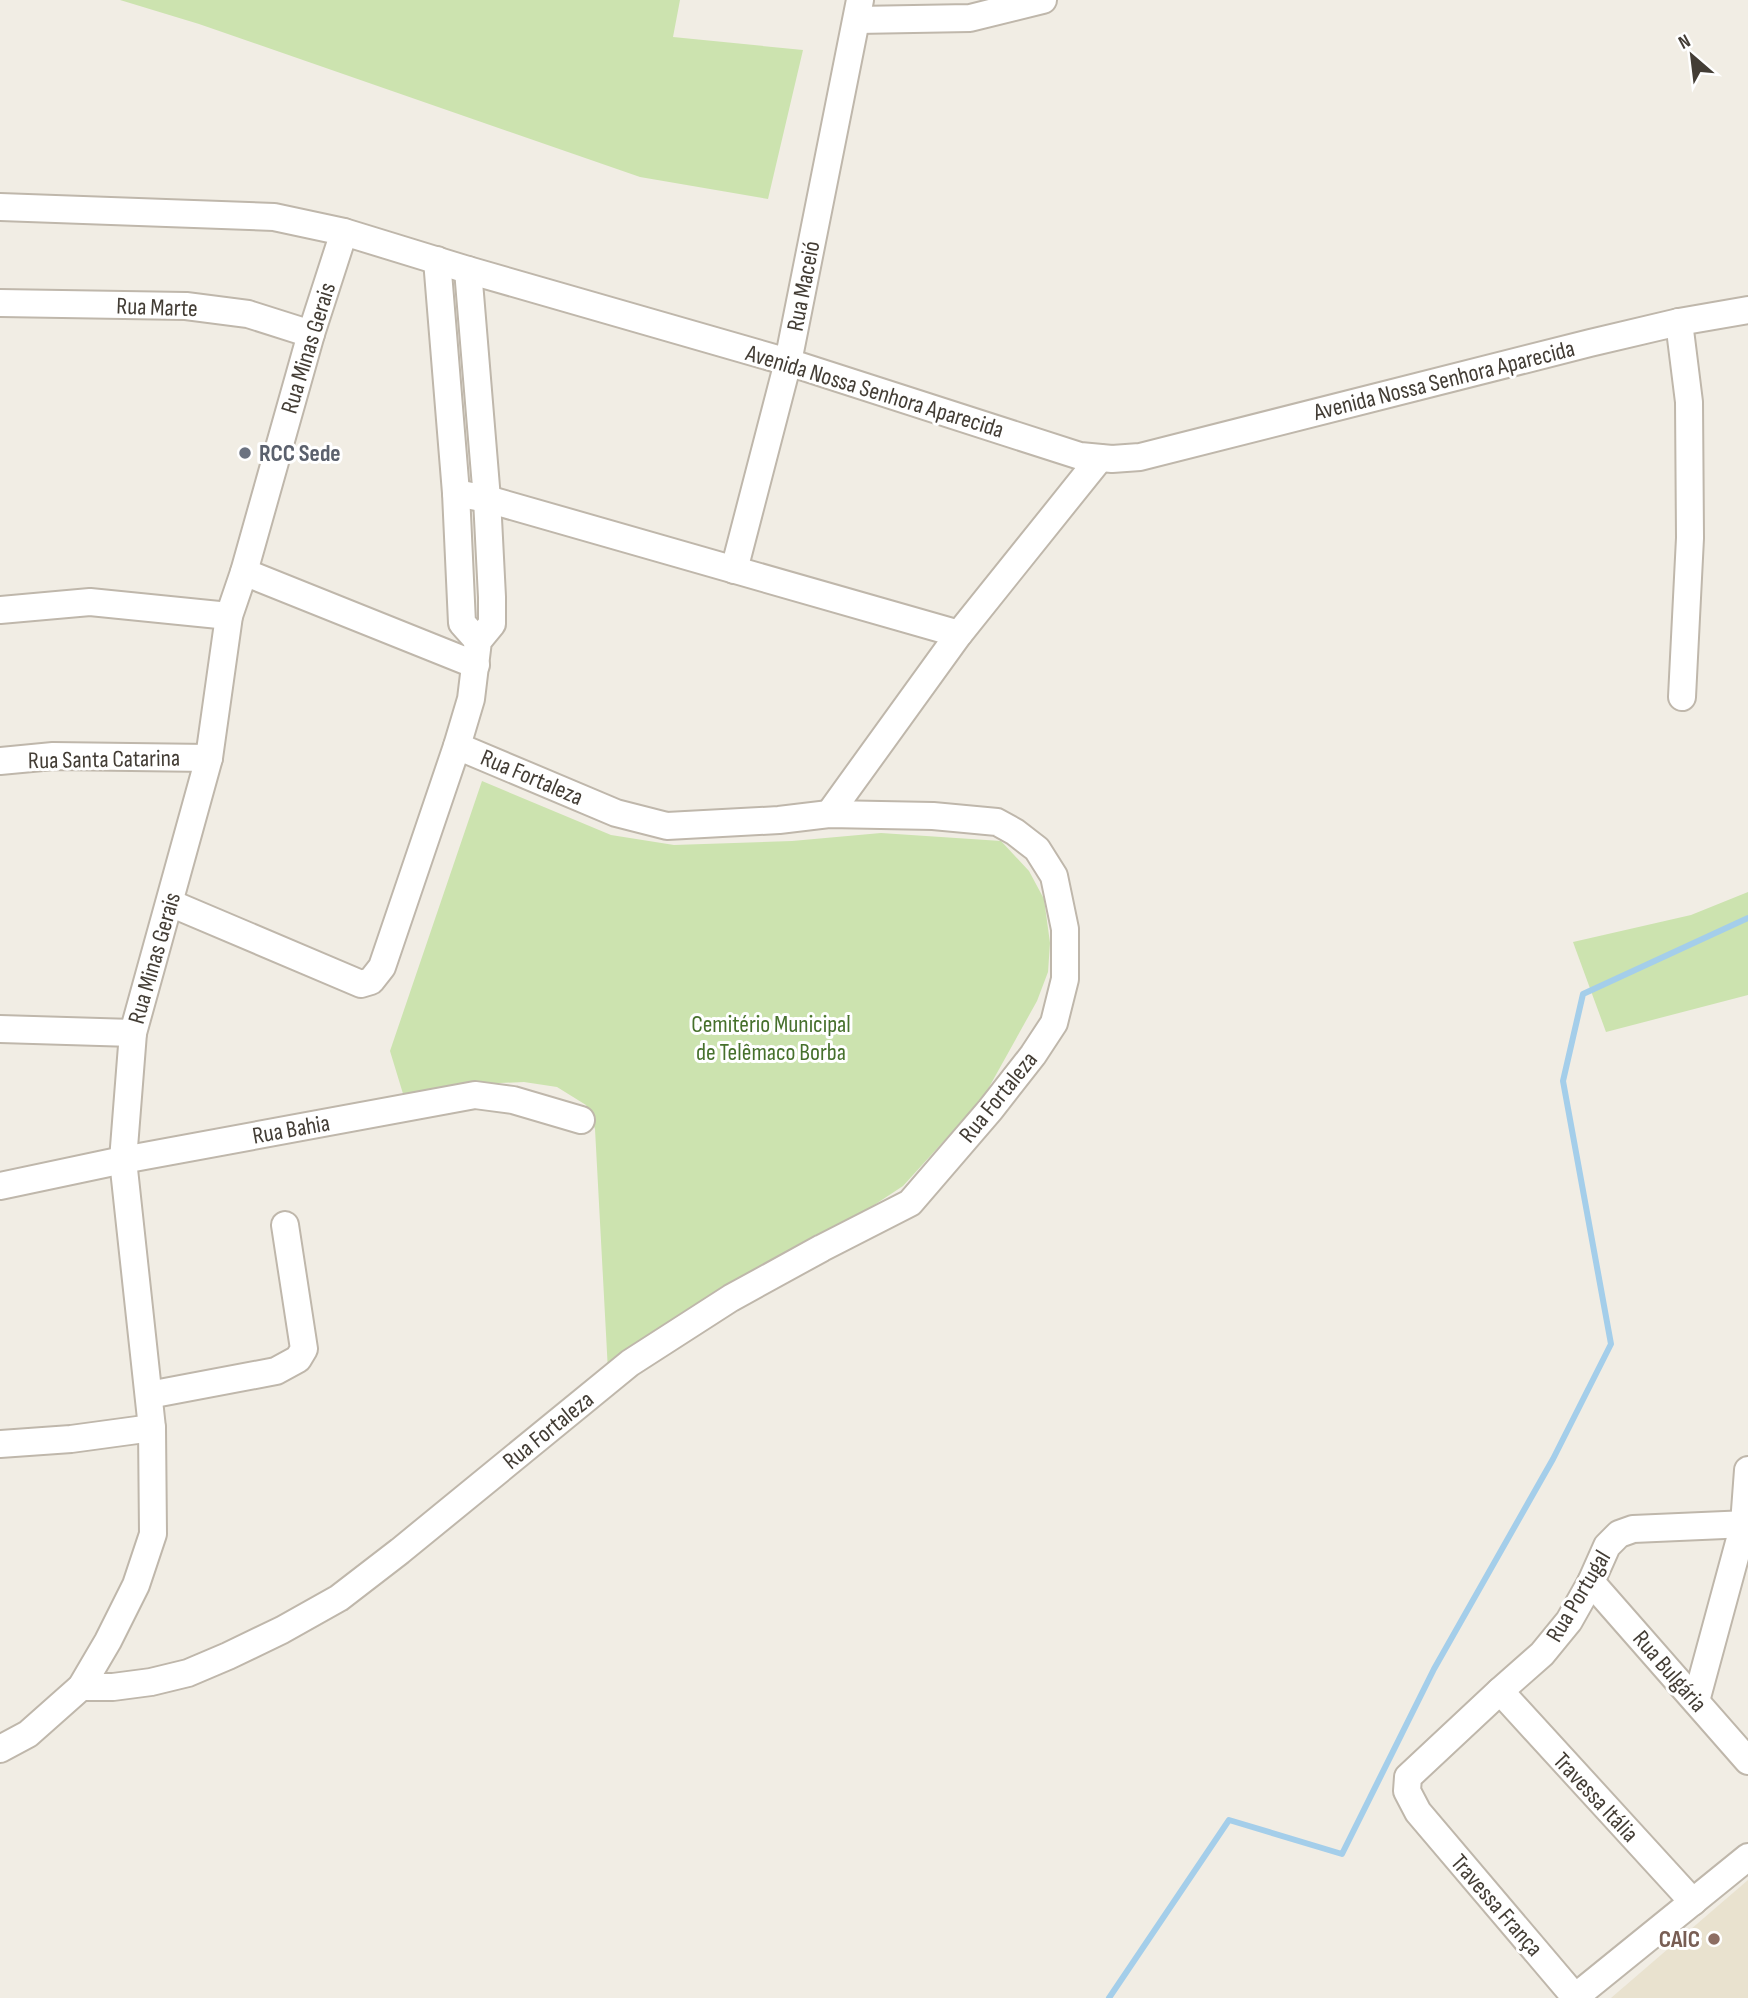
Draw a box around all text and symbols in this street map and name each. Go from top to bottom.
north arrow [1657,21,1727,91]
text: N [1675,30,1695,55]
street label: Rua Maceió [781,239,826,334]
street label: Rua Minas Gerais [275,279,342,417]
street label: Rua Marte [116,292,198,323]
street label: Avenida Nossa Senhora Aparecida [1310,334,1578,427]
street label: Avenida Nossa Senhora Aparecida [742,338,1007,445]
place label: RCC Sede [259,439,341,468]
marker: RCC Sede [237,445,253,461]
street label: Rua Fortaleza [476,743,587,812]
street label: Rua Santa Catarina [28,744,180,775]
street label: Rua Minas Gerais [122,889,187,1027]
park label: Cemitério Municipal de Telêmaco Borba [691,1010,851,1067]
street label: Rua Fortaleza [953,1046,1044,1149]
street label: Rua Bahia [250,1108,332,1151]
street label: Rua Fortaleza [497,1385,600,1476]
street label: Rua Portugal [1540,1545,1617,1647]
street label: Rua Bulgária [1626,1625,1713,1718]
street label: Travessa Itália [1547,1746,1644,1848]
street label: Travessa França [1444,1848,1549,1962]
place label: CAIC [1659,1925,1700,1954]
marker: CAIC [1706,1931,1722,1947]

